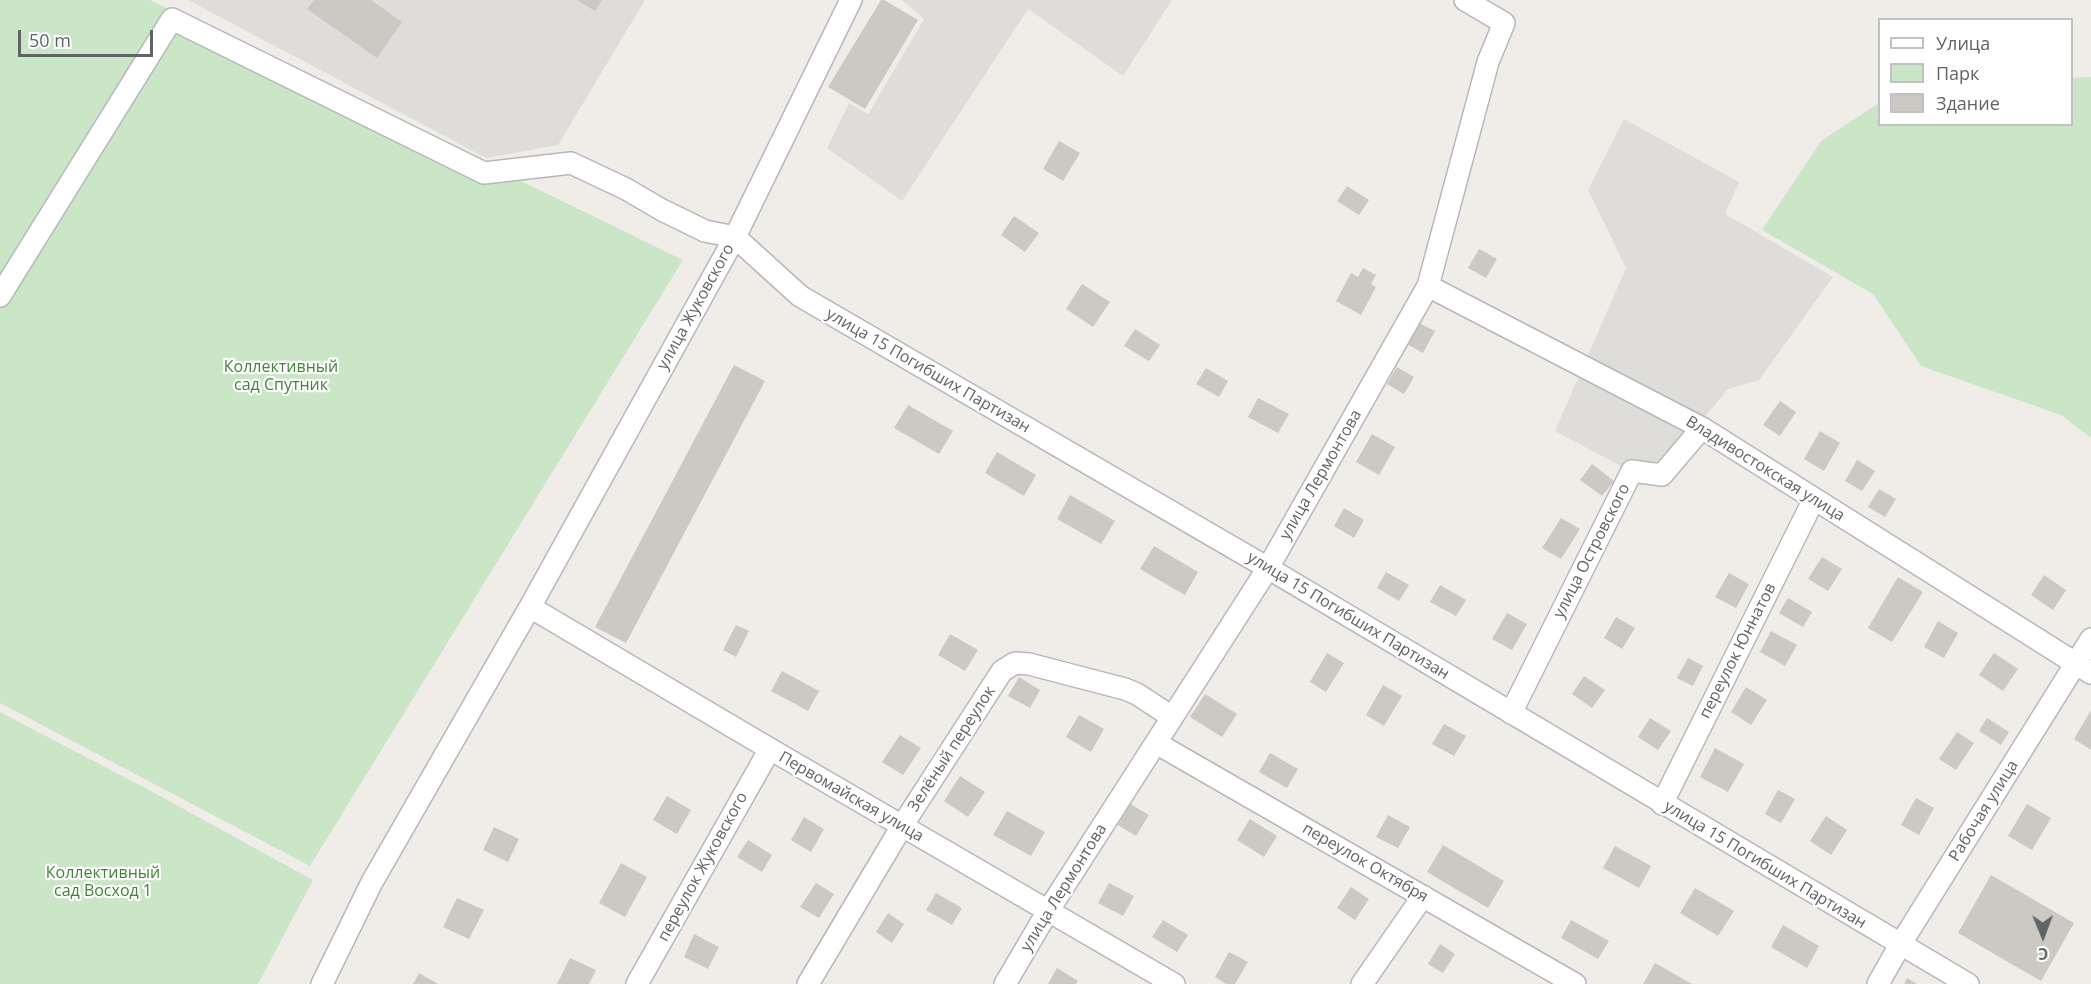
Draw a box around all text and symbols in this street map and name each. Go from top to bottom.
scale bar [21,18,156,56]
legend [1878,18,2073,126]
text: 50 m [29,28,71,52]
text: Улица [1936,31,1990,55]
text: Парк [1936,61,1979,85]
text: Здание [1936,91,2000,115]
street label: улица Жуковского [653,241,739,373]
street label: улица 15 Погибших Партизан [823,305,1033,437]
park label: Коллективный сад Спутник [224,357,338,395]
street label: улица Лермонтова [1276,406,1366,544]
street label: Владивостокская улица [1682,412,1848,526]
street label: улица Островского [1550,480,1634,622]
street label: улица 15 Погибших Партизан [1243,548,1453,684]
street label: переулок Юннатов [1696,580,1780,722]
street label: Зелёный переулок [904,683,1000,815]
street label: Первомайская улица [775,748,927,846]
street label: Рабочая улица [1945,757,2023,865]
street label: переулок Жуковского [654,789,752,945]
street label: улица 15 Погибших Партизан [1660,797,1870,933]
street label: переулок Октября [1299,819,1431,907]
street label: улица Лермонтова [1017,821,1111,955]
park label: Коллективный сад Восход 1 [46,863,160,901]
north arrow [2013,906,2073,966]
text: С [2038,943,2049,965]

